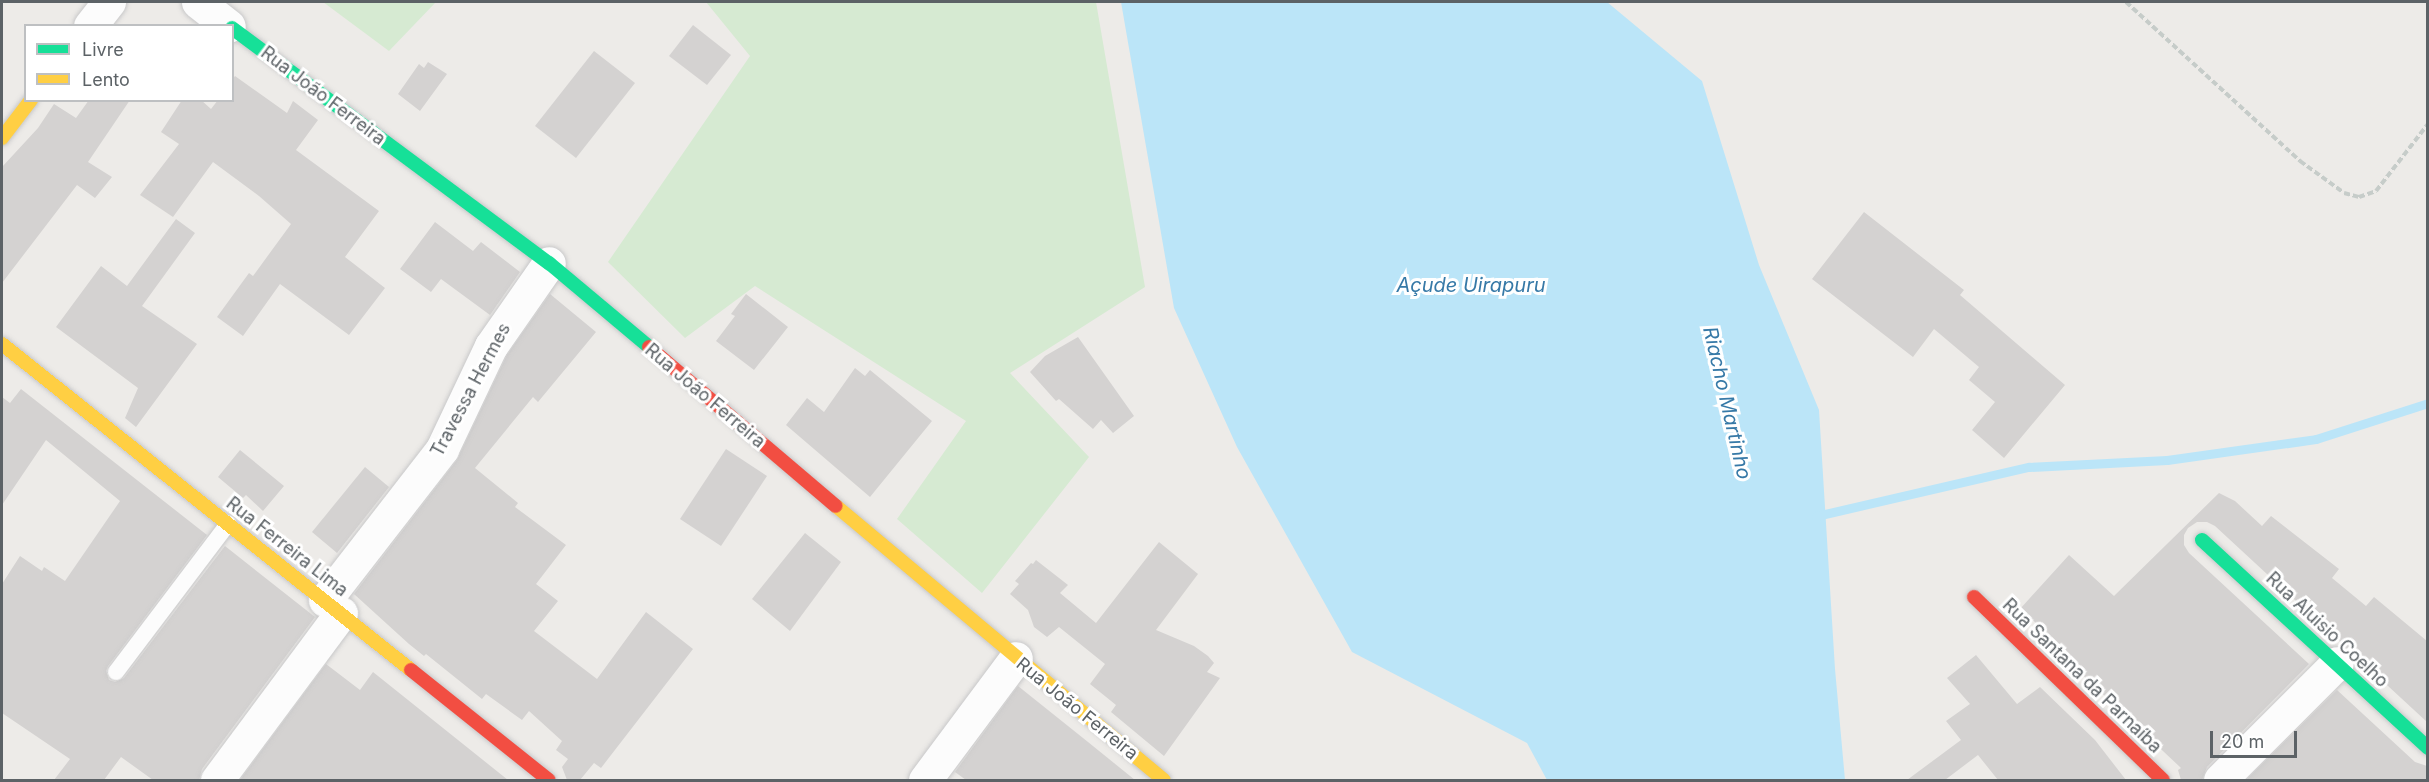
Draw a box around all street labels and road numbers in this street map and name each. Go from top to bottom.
street label: Rua João Ferreira [256,42,390,150]
street label: Travessa Hermes [427,319,515,461]
street label: Rua João Ferreira [640,339,770,453]
street label: Rua Ferreira Lima [222,493,352,601]
street label: Rua Aluisio Coelho [2261,568,2393,692]
street label: Rua Santana da Parnaíba [1998,594,2166,758]
street label: Rua João Ferreira [1012,653,1142,765]

